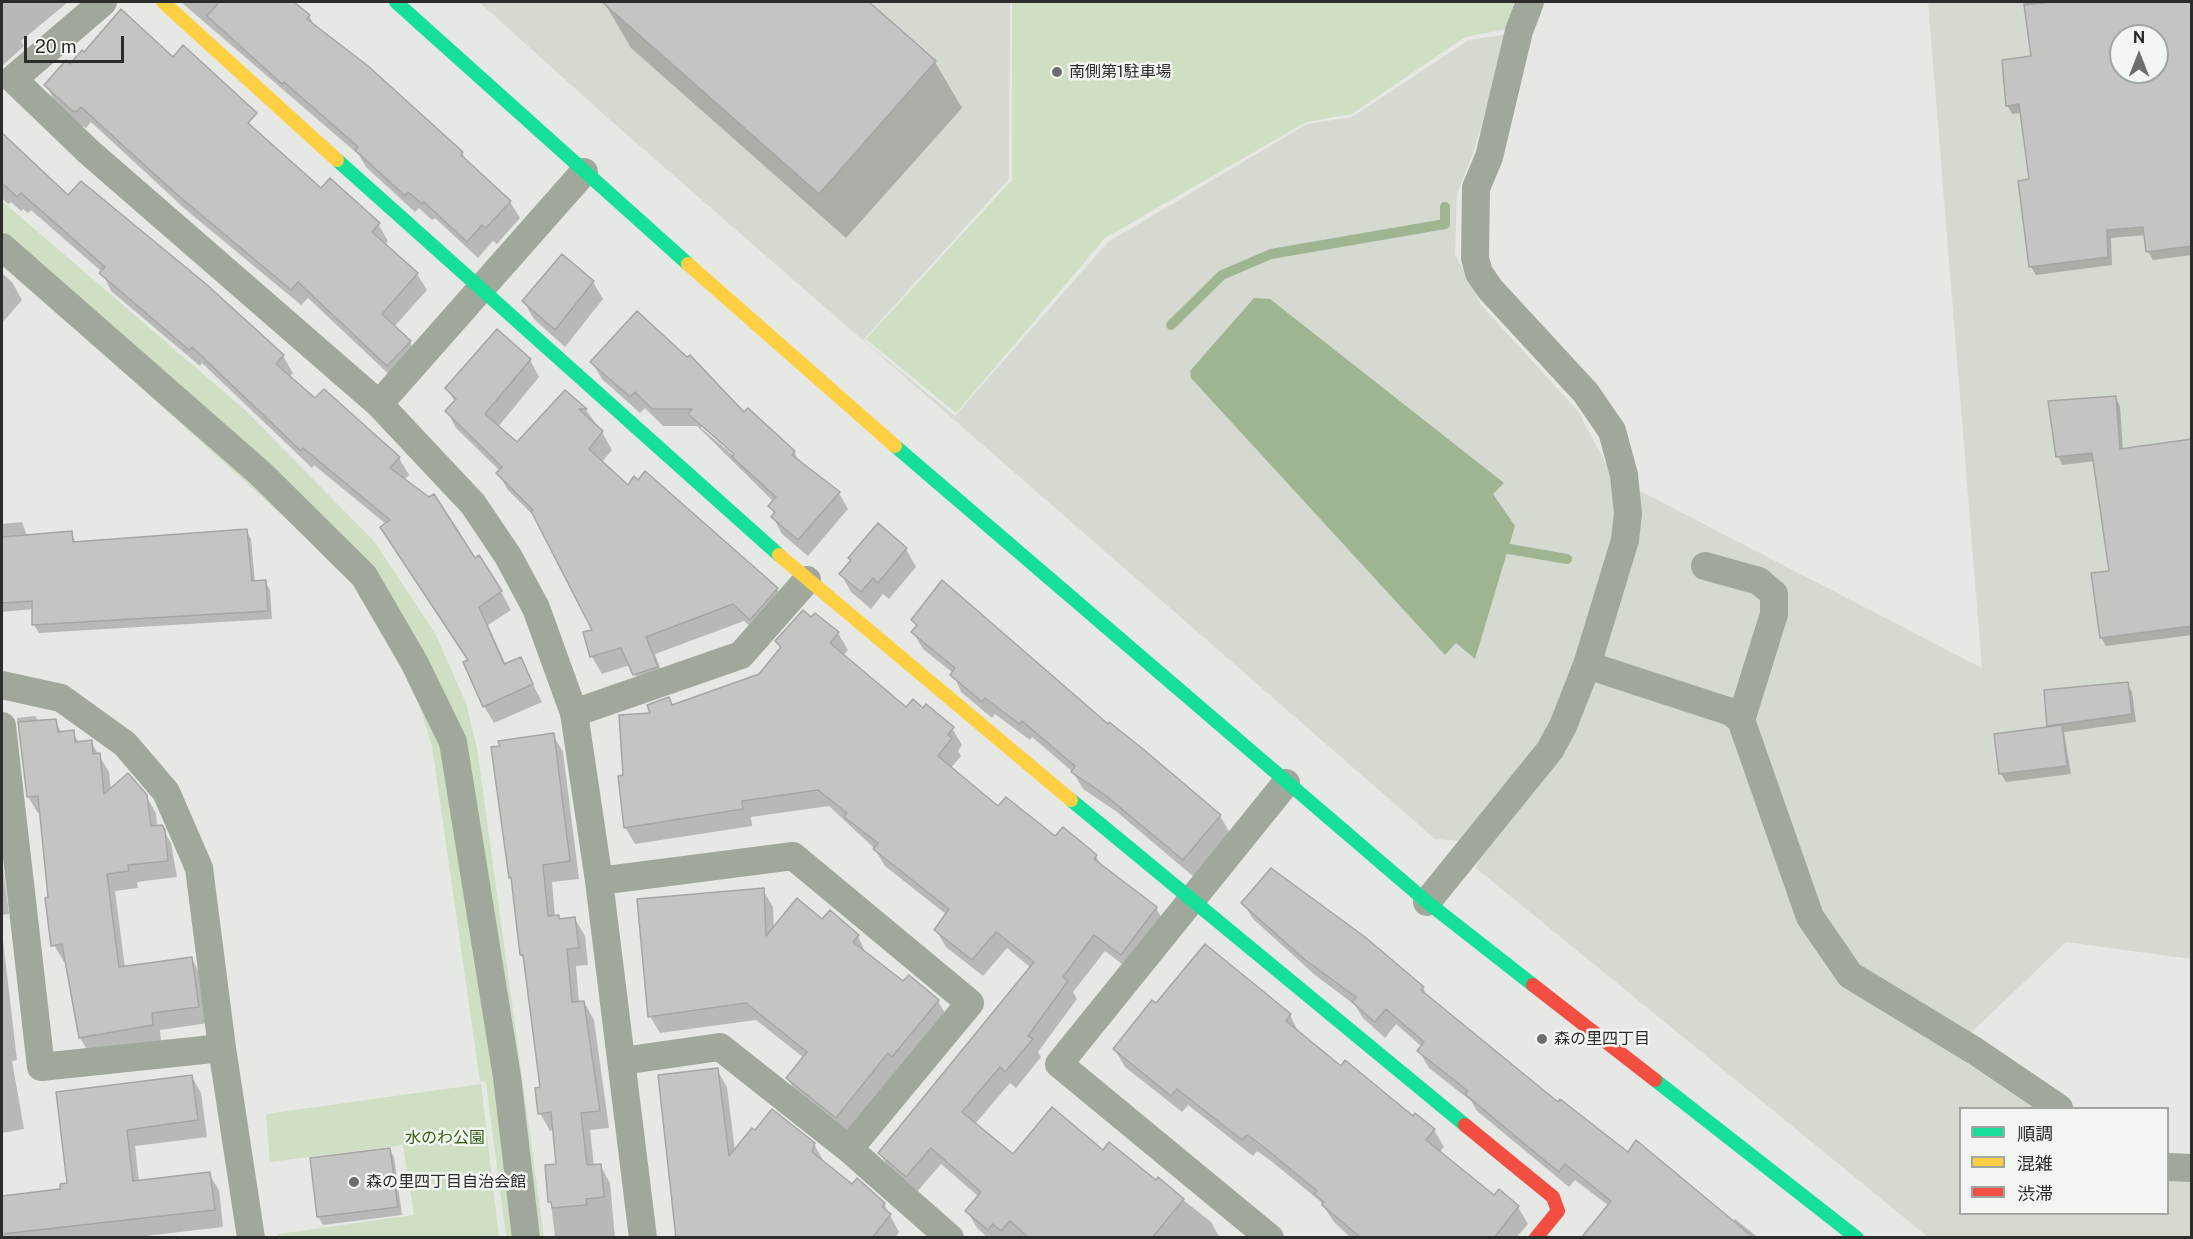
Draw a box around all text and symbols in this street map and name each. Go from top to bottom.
scale bar [27,24,128,62]
north arrow [2109,24,2169,84]
text: N [2133,28,2145,47]
text: 20 m [35,36,77,57]
place label: 南側第1駐車場 [1069,62,1172,82]
marker: 南側第1駐車場 [1050,65,1064,79]
place label: 森の里四丁目 [1554,1029,1650,1049]
marker: 森の里四丁目 [1535,1032,1549,1046]
legend [1959,1107,2169,1215]
text: 順調 [2017,1123,2053,1144]
park label: 水のわ公園 [405,1128,485,1148]
text: 混雑 [2017,1153,2053,1174]
place label: 森の里四丁目自治会館 [366,1172,526,1192]
marker: 森の里四丁目自治会館 [347,1175,361,1189]
text: 渋滞 [2017,1183,2053,1204]

